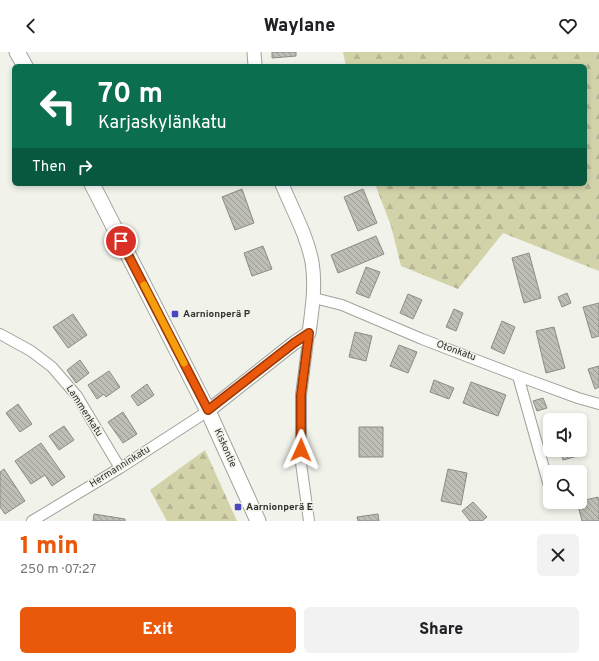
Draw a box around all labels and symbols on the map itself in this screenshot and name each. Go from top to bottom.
pin [104,224,138,258]
place label: Aarnionperä P [183,308,251,321]
marker: Aarnionperä P [170,309,180,319]
street label: Otonkatu [434,338,478,364]
street label: Lammenkatu [63,383,105,439]
street label: Kiskontie [211,426,239,470]
position arrow [280,429,322,471]
street label: Hermanninkatu [87,443,153,491]
place label: Aarnionperä E [246,501,313,514]
marker: Aarnionperä E [233,502,243,512]

